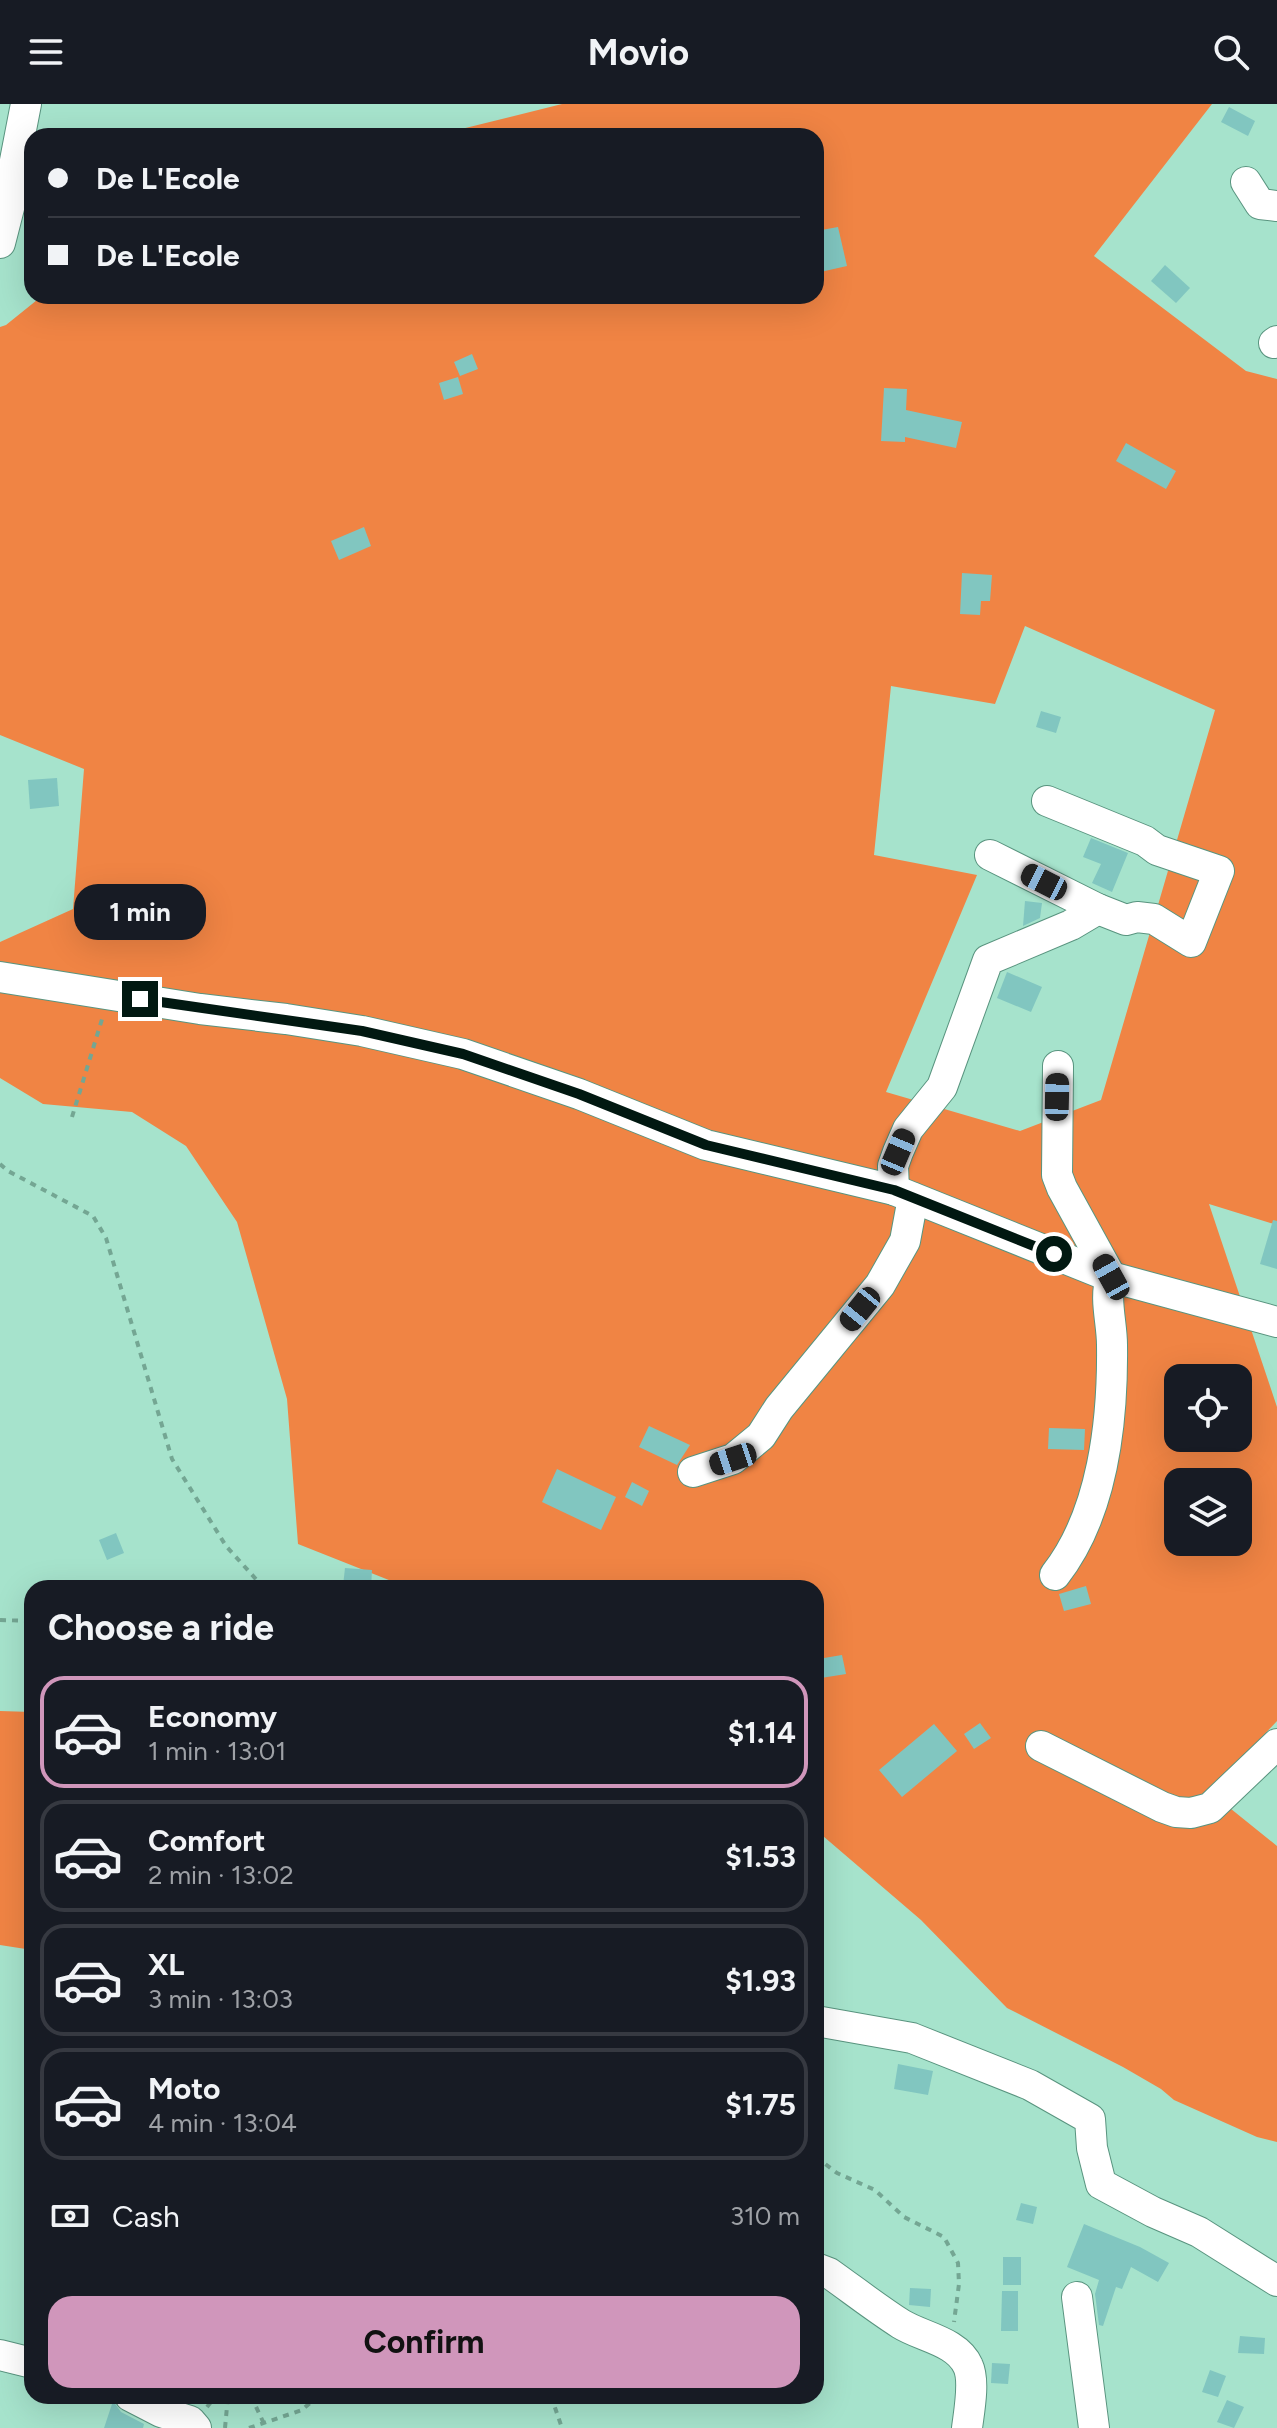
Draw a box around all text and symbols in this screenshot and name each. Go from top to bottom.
icon: menu [24,30,68,74]
icon: search [1209,30,1253,74]
text: Movio [588,31,689,74]
text: De L'Ecole [96,160,240,197]
text: De L'Ecole [96,237,240,274]
car [1017,860,1071,904]
callout: 1 min [74,883,206,939]
text: 1 min [109,896,171,928]
route end [122,981,158,1017]
car [1045,1073,1069,1121]
car [878,1125,918,1179]
route start [1036,1236,1072,1272]
car [1089,1250,1133,1304]
car [836,1283,884,1335]
map controls [1164,1364,1252,1556]
button: locate [1164,1364,1252,1452]
car [706,1440,760,1478]
button: layers [1164,1468,1252,1556]
text: Choose a ride [48,1606,274,1649]
icon: car [52,1696,124,1768]
text: Economy [148,1698,277,1735]
text: $1.14 [728,1714,796,1751]
text: 1 min · 13:01 [148,1735,286,1767]
icon: car [52,1820,124,1892]
text: Comfort [148,1822,266,1859]
text: $1.53 [725,1838,796,1875]
text: 2 min · 13:02 [148,1859,294,1891]
icon: car [52,1944,124,2016]
text: XL [148,1946,184,1983]
text: $1.93 [725,1962,796,1999]
text: 3 min · 13:03 [148,1983,293,2015]
icon: car [52,2068,124,2140]
text: Moto [148,2070,220,2107]
text: $1.75 [725,2086,796,2123]
text: 4 min · 13:04 [148,2107,297,2139]
icon: cash [48,2194,92,2238]
text: Cash [112,2198,180,2235]
text: 310 m [730,2200,800,2232]
button: Confirm [48,2296,800,2388]

